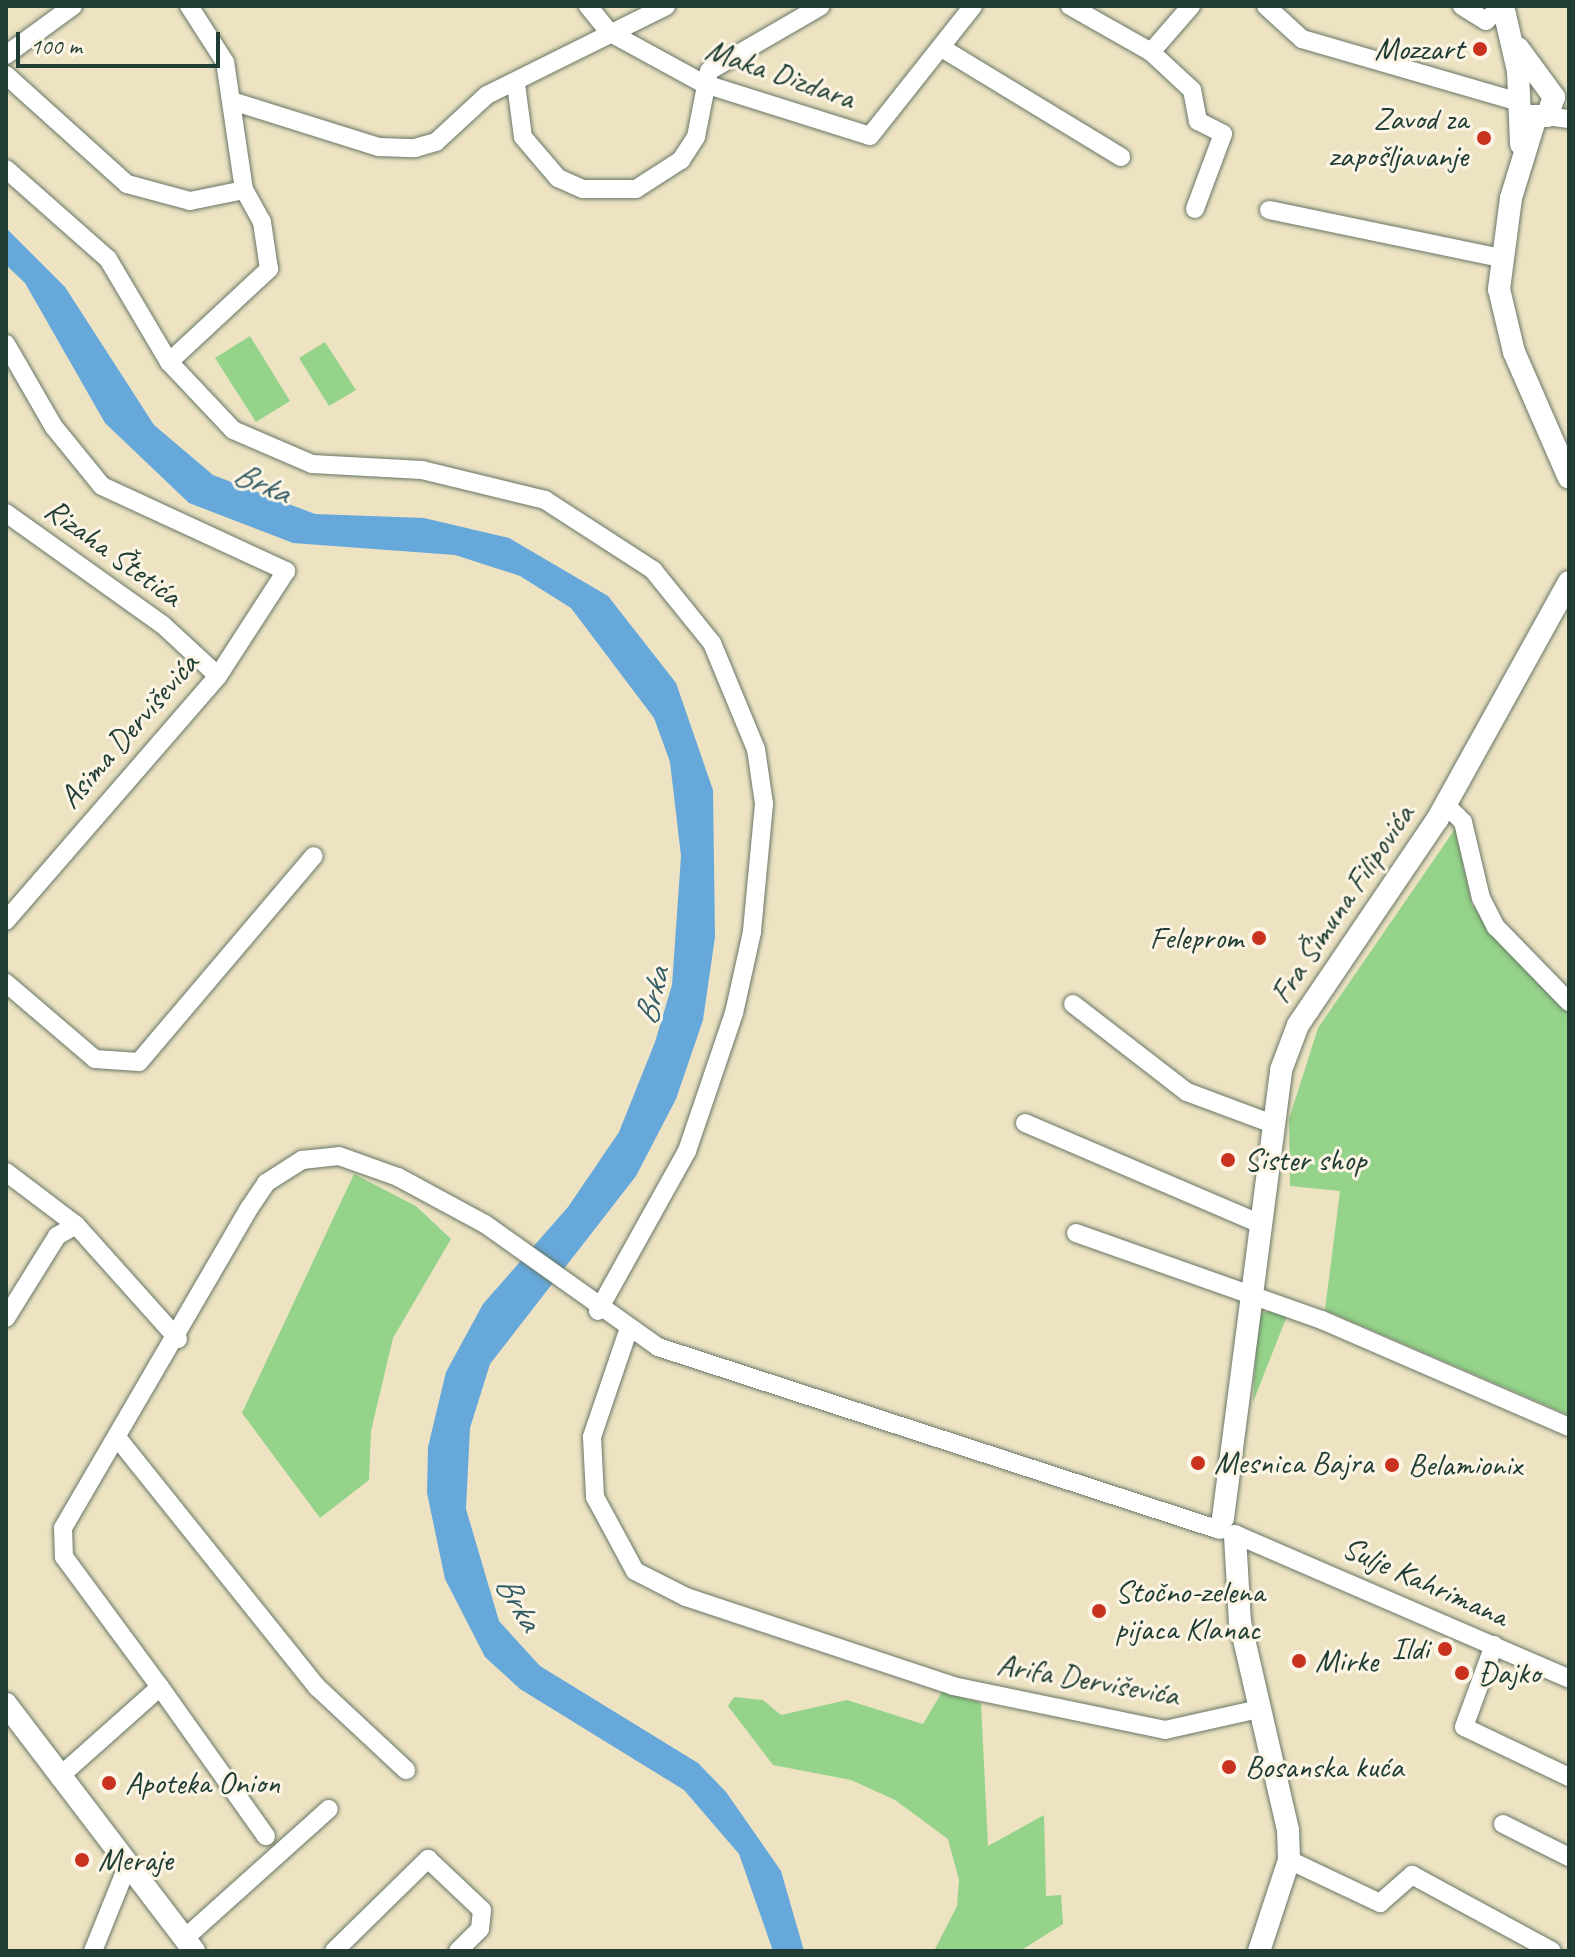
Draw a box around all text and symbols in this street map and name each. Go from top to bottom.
scale bar [20,16,224,66]
place label: Mozzart [1375,30,1464,68]
text: 100 m [30,31,82,61]
street label: Maka Dizdara [701,31,859,117]
marker: Mozzart [1471,40,1489,58]
place label: Zavod za zapošljavanje [1329,101,1468,176]
marker: Zavod za zapošljavanje [1475,129,1493,147]
water label: Brka [228,452,296,512]
street label: Rizaha Štetića [37,490,189,616]
street label: Asima Derviševića [51,645,207,817]
street label: Fra Šimuna Filipovića [1261,797,1423,1011]
place label: Feleprom [1150,919,1243,957]
marker: Feleprom [1250,929,1268,947]
water label: Brka [624,963,678,1029]
place label: Sister shop [1244,1141,1366,1179]
marker: Sister shop [1219,1151,1237,1169]
place label: Mesnica Bajra [1214,1444,1373,1482]
place label: Belamionix [1408,1446,1522,1484]
marker: Mesnica Bajra [1189,1454,1207,1472]
marker: Belamionix [1383,1456,1401,1474]
street label: Sulje Kahrimana [1336,1528,1514,1636]
water label: Brka [487,1567,551,1637]
place label: Stočno-zelena pijaca Klanac [1115,1574,1264,1649]
marker: Stočno-zelena pijaca Klanac [1090,1602,1108,1620]
place label: Ildi [1392,1630,1429,1668]
marker: Ildi [1436,1640,1454,1658]
place label: Mirke [1315,1642,1378,1680]
street label: Arifa Derviševića [994,1645,1182,1715]
marker: Mirke [1290,1652,1308,1670]
place label: Đajko [1478,1654,1540,1692]
marker: Đajko [1453,1664,1471,1682]
place label: Bosanska kuća [1245,1748,1404,1786]
marker: Bosanska kuća [1220,1758,1238,1776]
place label: Apoteka Onion [125,1764,280,1802]
marker: Apoteka Onion [100,1774,118,1792]
place label: Meraje [98,1841,173,1879]
marker: Meraje [73,1851,91,1869]

